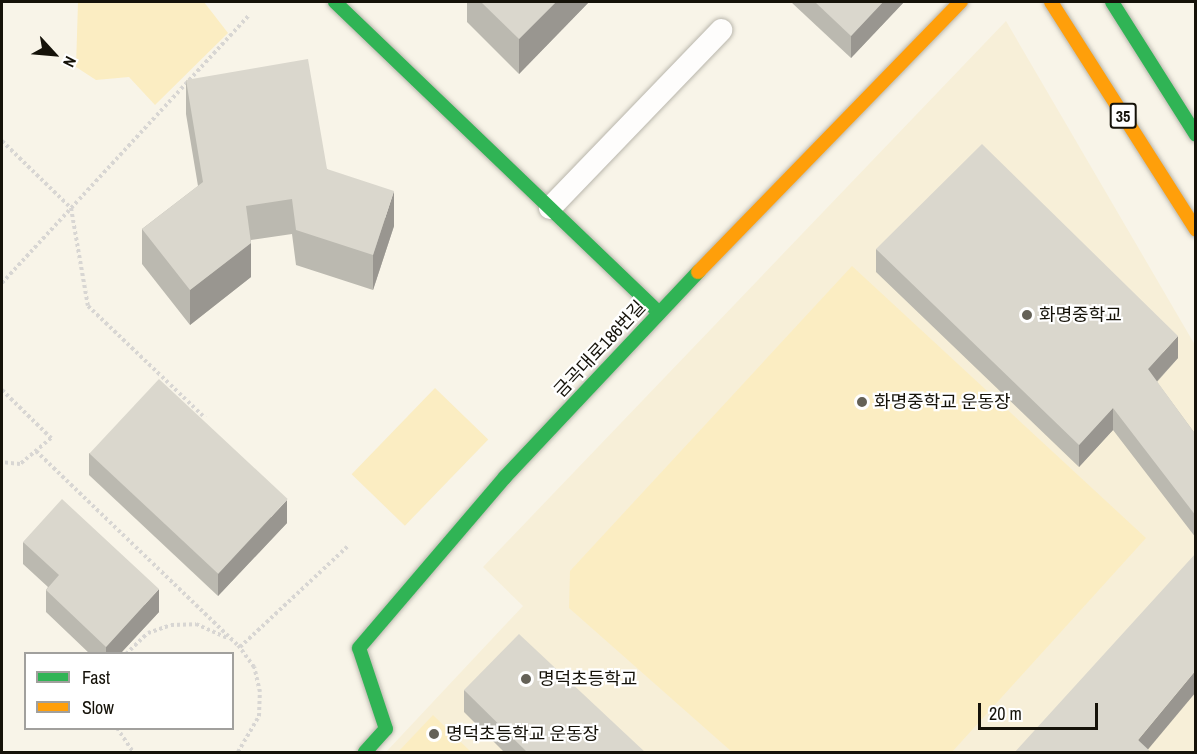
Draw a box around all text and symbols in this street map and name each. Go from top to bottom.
north arrow [24,24,84,84]
text: N [58,53,82,71]
road number: 35 [1110,103,1136,129]
street label: 금곡대로186번길 [550,296,650,402]
place label: 화명중학교 [1039,304,1122,326]
marker: 화명중학교 [1020,308,1034,322]
place label: 화명중학교 운동장 [874,391,1011,413]
marker: 화명중학교 운동장 [855,395,869,409]
legend [24,652,234,730]
text: Fast [82,665,110,690]
place label: 명덕초등학교 [538,668,637,690]
marker: 명덕초등학교 [519,672,533,686]
scale bar [981,691,1101,729]
text: Slow [82,695,114,720]
text: 20 m [989,701,1022,726]
place label: 명덕초등학교 운동장 [446,723,599,745]
marker: 명덕초등학교 운동장 [427,727,441,741]

